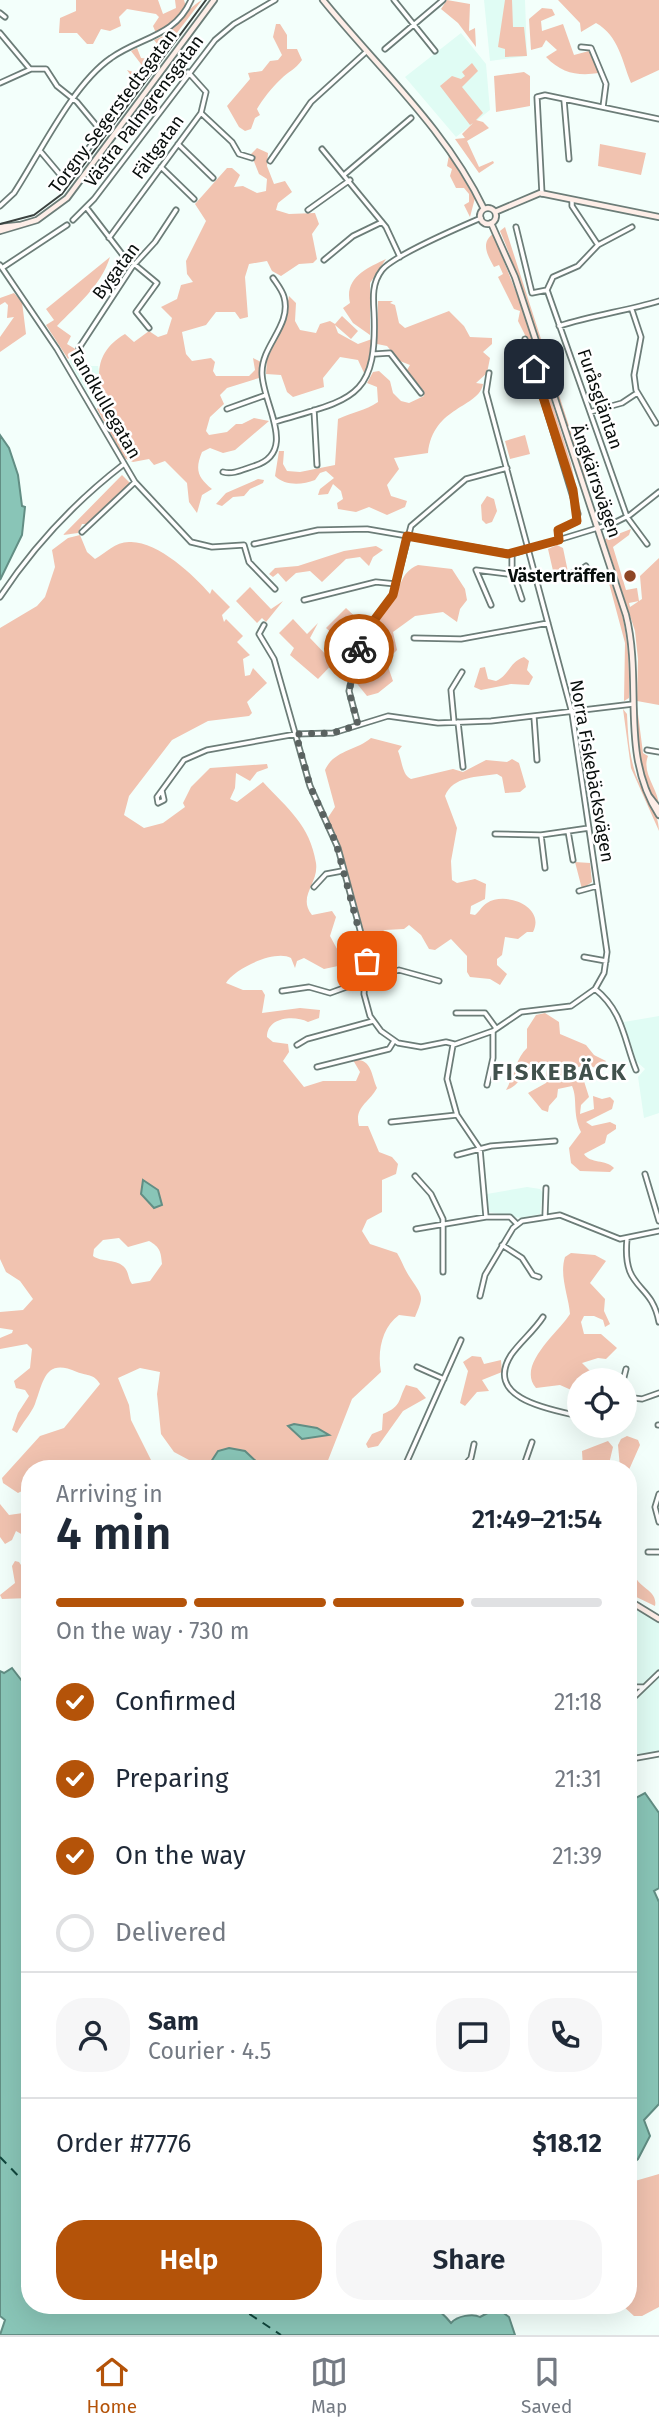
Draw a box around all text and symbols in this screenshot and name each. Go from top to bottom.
street label: Torgny Segerstedtsgatan [44,25,182,197]
street label: Västra Palmgrensgatan [80,31,208,191]
street label: Fältgatan [127,110,189,184]
street label: Bygatan [88,238,144,304]
pin [504,339,564,399]
street label: Tandkullegatan [64,343,146,463]
street label: Furåsgläntan [573,346,627,452]
icon: home [515,350,553,388]
street label: Ängkärrsvägen [566,421,626,541]
place label: Västerträffen [507,565,616,587]
marker: Västerträffen [622,568,638,584]
courier [324,614,394,684]
icon: bike [340,630,378,668]
street label: Norra Fiskebäcksvägen [565,678,619,864]
pin [337,931,397,991]
icon: bag [348,942,386,980]
district label: FISKEBÄCK [492,1058,628,1086]
map controls [567,1368,637,1438]
button: locate [567,1368,637,1438]
text: Arriving in [56,1480,163,1508]
text: 21:49–21:54 [472,1504,602,1535]
text: 4 min [56,1506,171,1561]
text: On the way · 730 m [56,1617,249,1645]
icon: check [56,1683,94,1721]
text: Confirmed [115,1686,236,1717]
text: 21:18 [554,1688,602,1716]
icon: check [56,1760,94,1798]
text: Preparing [115,1763,228,1794]
text: 21:31 [555,1765,602,1793]
icon: check [56,1837,94,1875]
text: On the way [115,1840,246,1871]
text: 21:39 [552,1842,602,1870]
text: Delivered [115,1917,227,1948]
button: person [56,1998,130,2072]
button: chat [436,1998,510,2072]
button: phone [528,1998,602,2072]
text: Sam [148,2006,199,2037]
text: Courier · 4.5 [148,2037,271,2065]
text: Order #7776 [56,2128,191,2159]
text: $18.12 [532,2128,602,2159]
button: Help [56,2220,322,2300]
button: Share [336,2220,602,2300]
tab: Home [86,2353,137,2418]
tab: Map [310,2353,348,2418]
tab: Saved [521,2353,572,2418]

